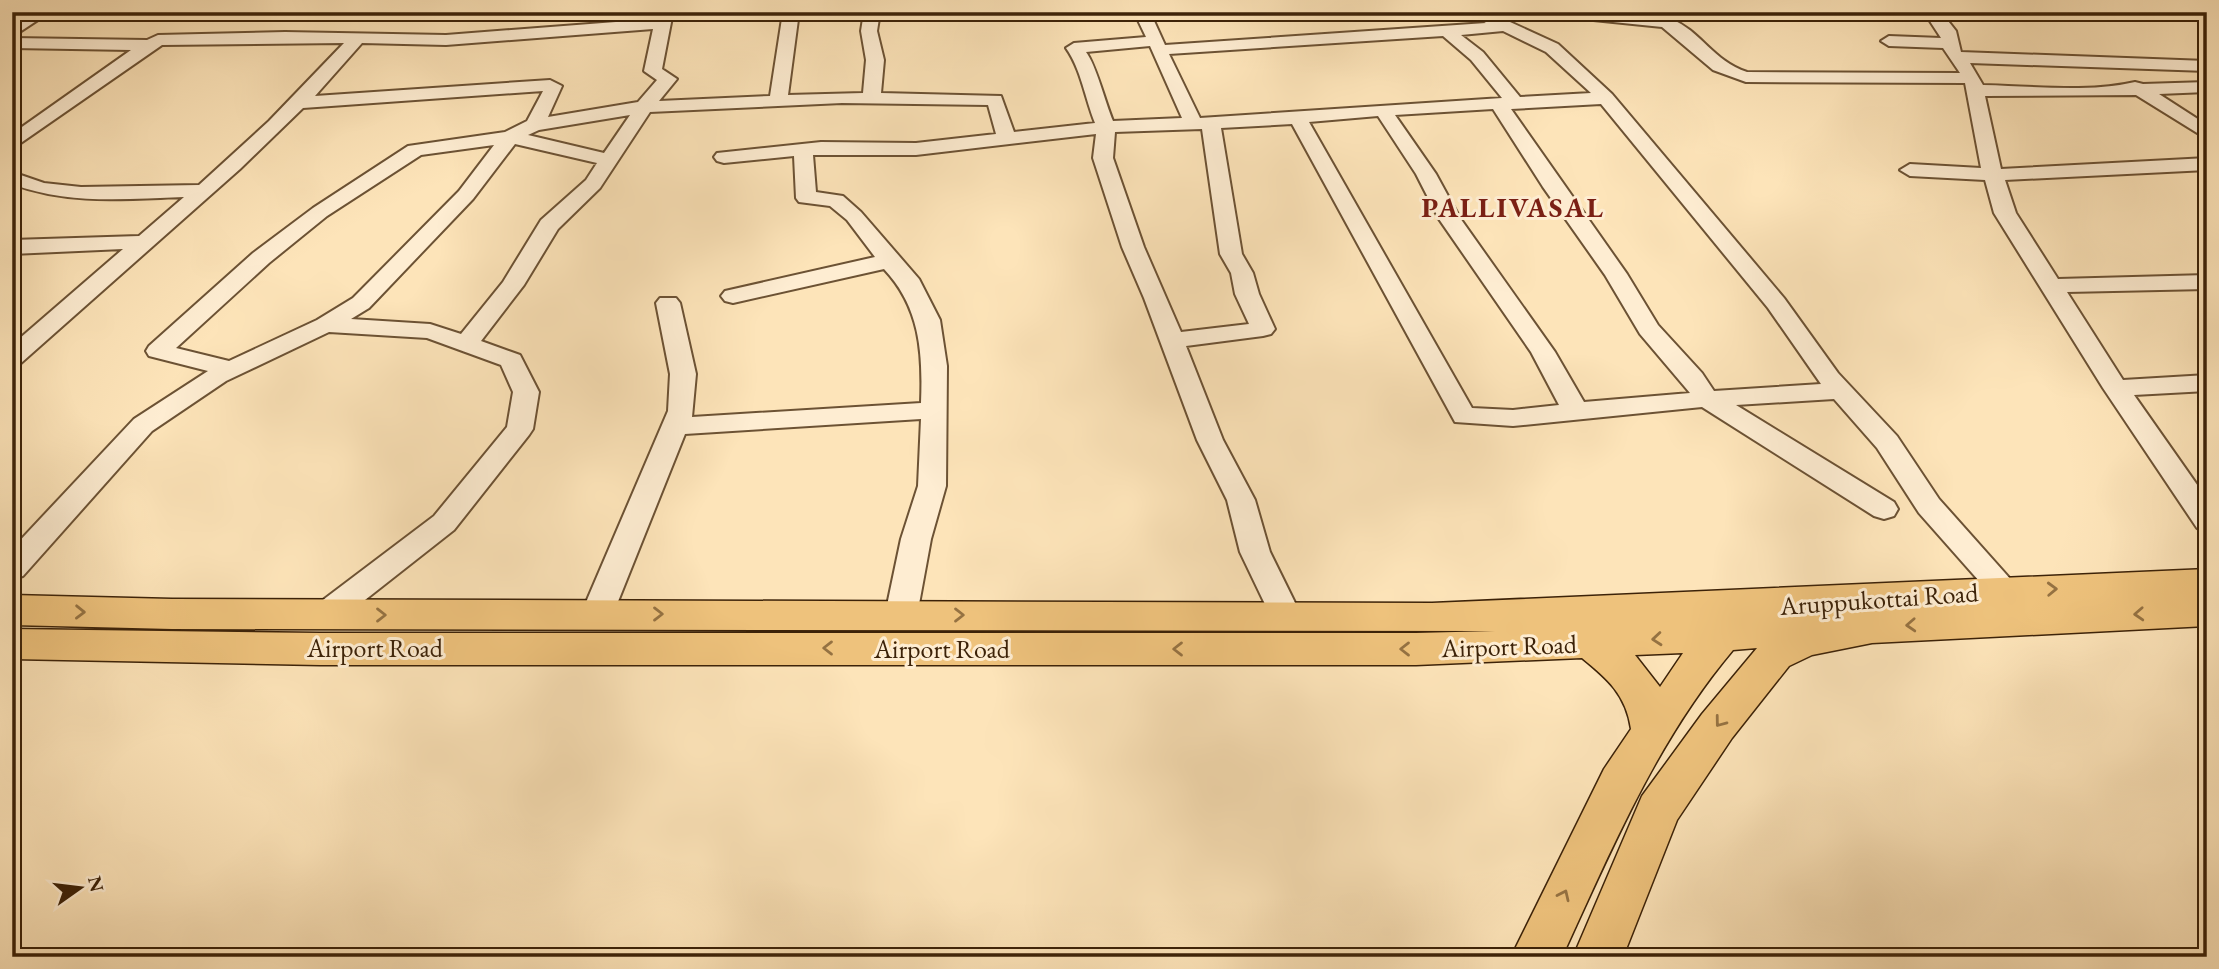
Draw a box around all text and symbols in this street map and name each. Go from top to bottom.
district label: PALLIVASAL [1421,189,1605,225]
street label: Aruppukottai Road [1778,575,1980,623]
one-way arrow [2046,581,2057,596]
one-way arrow [76,604,86,620]
one-way arrow [653,606,664,622]
one-way arrow [2133,606,2144,621]
one-way arrow [377,607,387,623]
one-way arrow [954,608,965,623]
one-way arrow [1906,617,1917,632]
street label: Airport Road [1440,627,1578,665]
street label: Airport Road [306,631,444,665]
one-way arrow [1651,631,1663,646]
street label: Airport Road [873,632,1011,666]
one-way arrow [822,640,832,656]
one-way arrow [1172,641,1182,657]
one-way arrow [1399,641,1410,657]
one-way arrow [1716,714,1728,726]
north arrow [46,853,116,923]
text: N [82,874,110,895]
one-way arrow [1556,889,1570,902]

